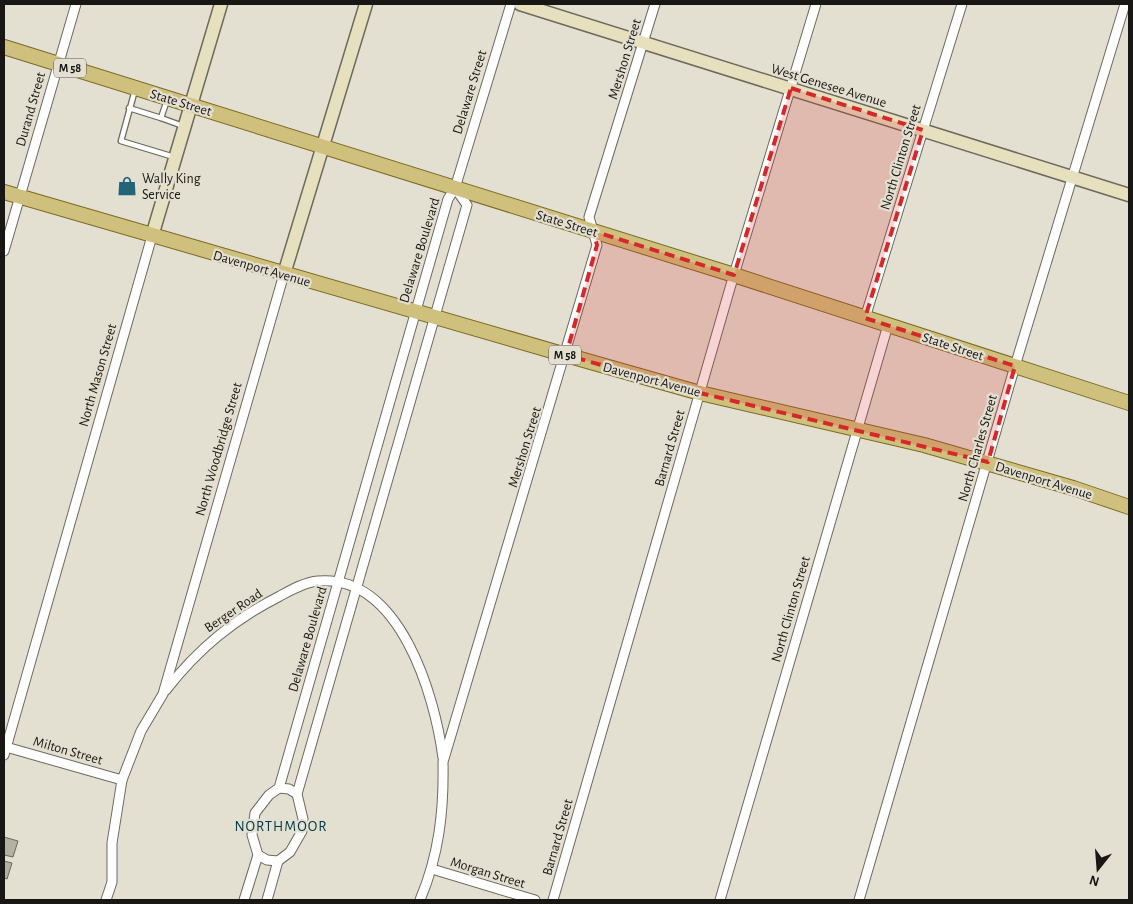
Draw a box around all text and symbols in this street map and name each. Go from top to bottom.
street label: Mershon Street [606,17,644,101]
street label: Delaware Street [451,48,490,136]
road number: M 58 [54,58,86,78]
street label: West Genesee Avenue [769,62,888,110]
street label: Durand Street [14,70,48,148]
street label: State Street [148,87,214,119]
street label: North Clinton Street [878,102,924,212]
place label: Wally King Service [142,172,201,202]
shop icon: Wally King Service [116,175,138,197]
street label: Delaware Boulevard [397,196,443,305]
street label: State Street [534,208,600,240]
street label: Davenport Avenue [211,248,312,290]
street label: North Mason Street [77,322,119,428]
street label: State Street [920,330,986,364]
road number: M 58 [549,346,581,364]
street label: Davenport Avenue [601,360,702,400]
street label: North Woodbridge Street [193,380,245,518]
street label: North Charles Street [956,393,1000,503]
street label: Mershon Street [506,405,544,489]
street label: Barnard Street [652,408,688,488]
street label: Davenport Avenue [994,460,1094,502]
street label: North Clinton Street [769,554,813,664]
street label: Delaware Boulevard [286,585,330,694]
street label: Berger Road [202,586,265,635]
street label: Milton Street [31,734,104,768]
street label: Barnard Street [540,797,576,877]
district label: NORTHMOOR [234,819,328,834]
north arrow [1073,844,1123,894]
street label: Morgan Street [449,855,527,891]
text: N [1088,872,1101,889]

